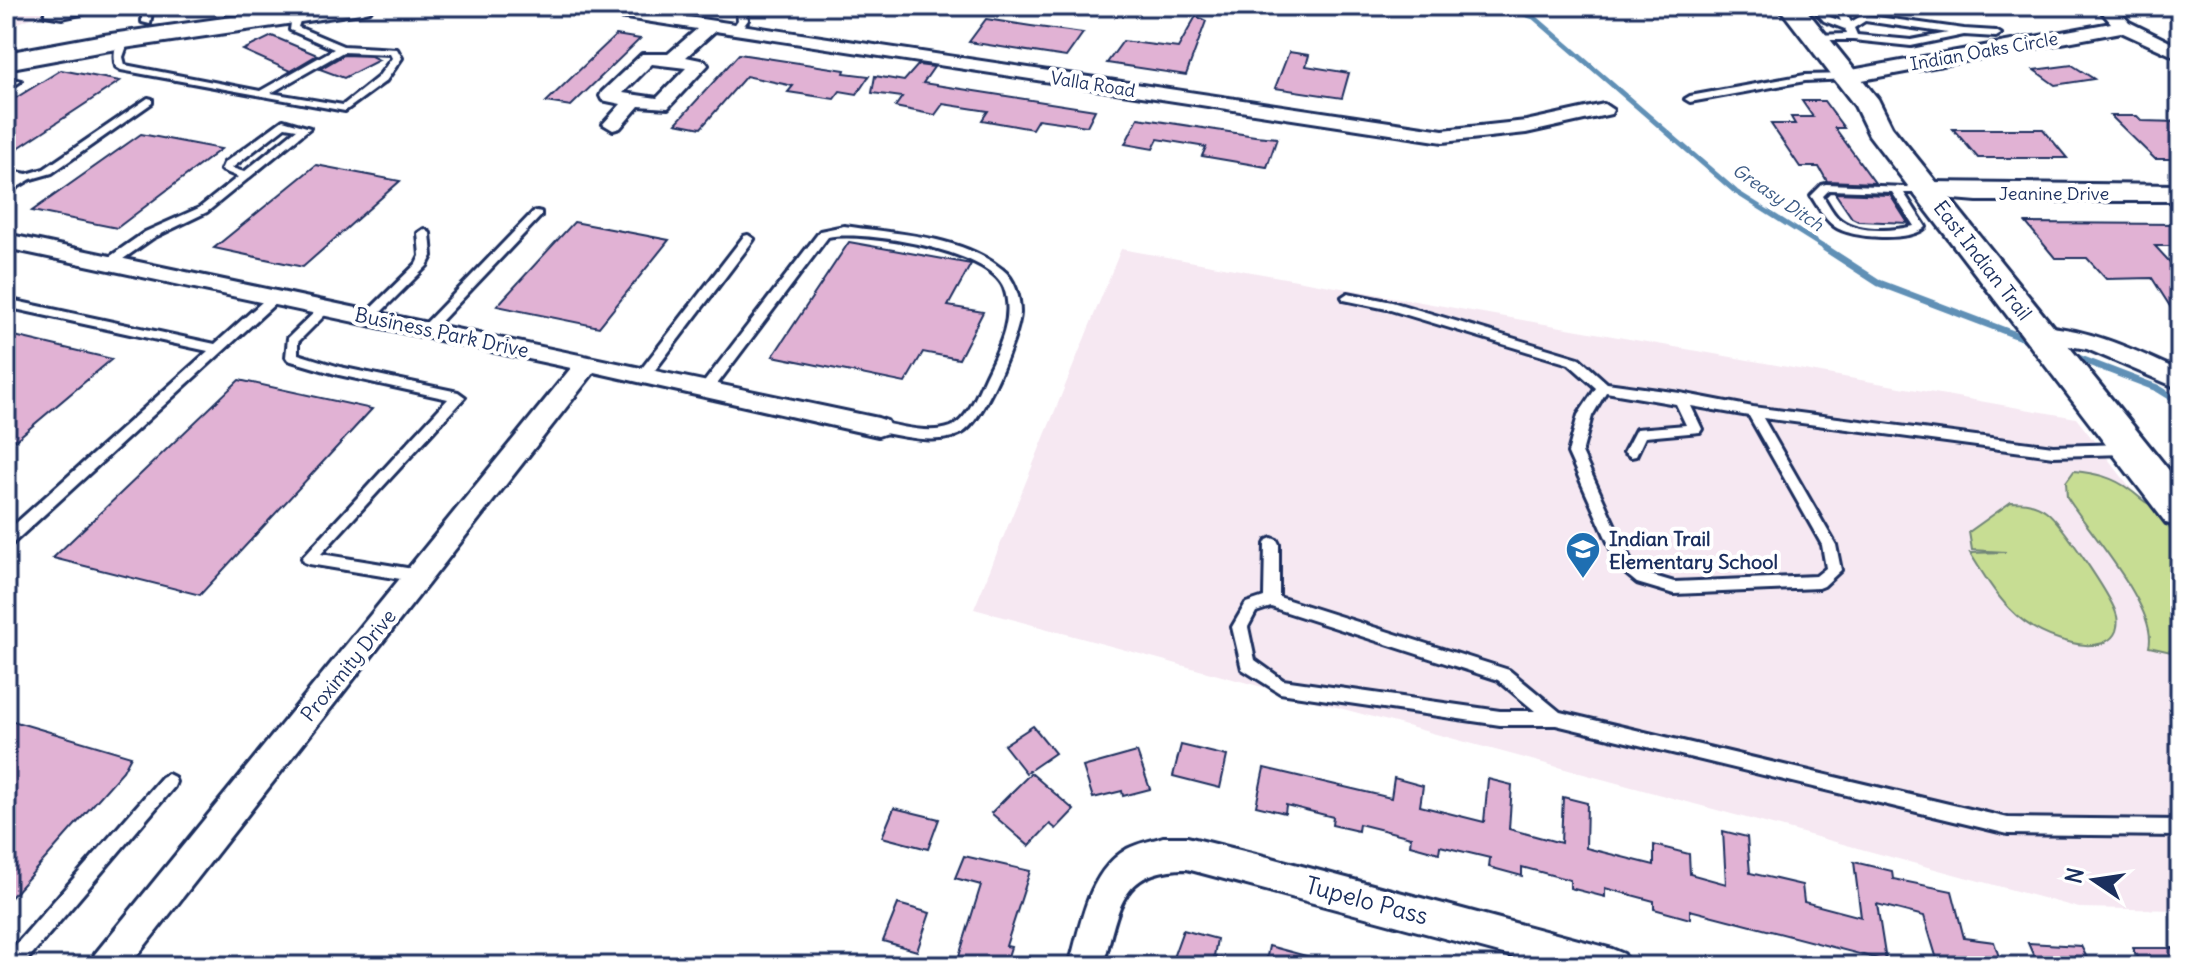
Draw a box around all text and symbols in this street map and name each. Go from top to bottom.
street label: Indian Oaks Circle [1908,27,2060,75]
street label: Valla Road [1049,66,1137,102]
water label: Greasy Ditch [1728,158,1828,236]
street label: Jeanine Drive [1999,182,2109,205]
street label: East Indian Trail [1928,195,2038,325]
street label: Business Park Drive [353,301,531,363]
place label: Indian Trail Elementary School [1609,526,1778,574]
school or university icon: Indian Trail Elementary School [1564,530,1602,580]
street label: Proximity Drive [295,604,401,726]
north arrow [2054,840,2134,920]
text: N [2059,865,2090,886]
street label: Tupelo Pass [1303,869,1431,931]

